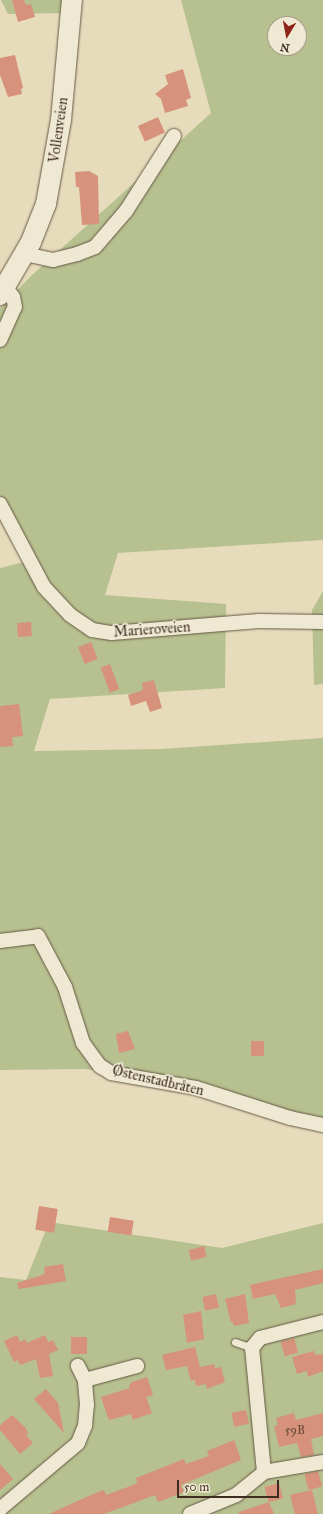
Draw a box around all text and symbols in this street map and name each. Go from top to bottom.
north arrow [267,16,307,56]
text: N [279,40,291,55]
street label: Vollenveien [46,96,72,164]
street label: Marieroveien [113,619,191,641]
street label: Østenstadbråten [111,1062,205,1100]
house number: 59B [285,1424,305,1438]
scale bar [179,1472,281,1498]
text: 50 m [184,1480,209,1494]

